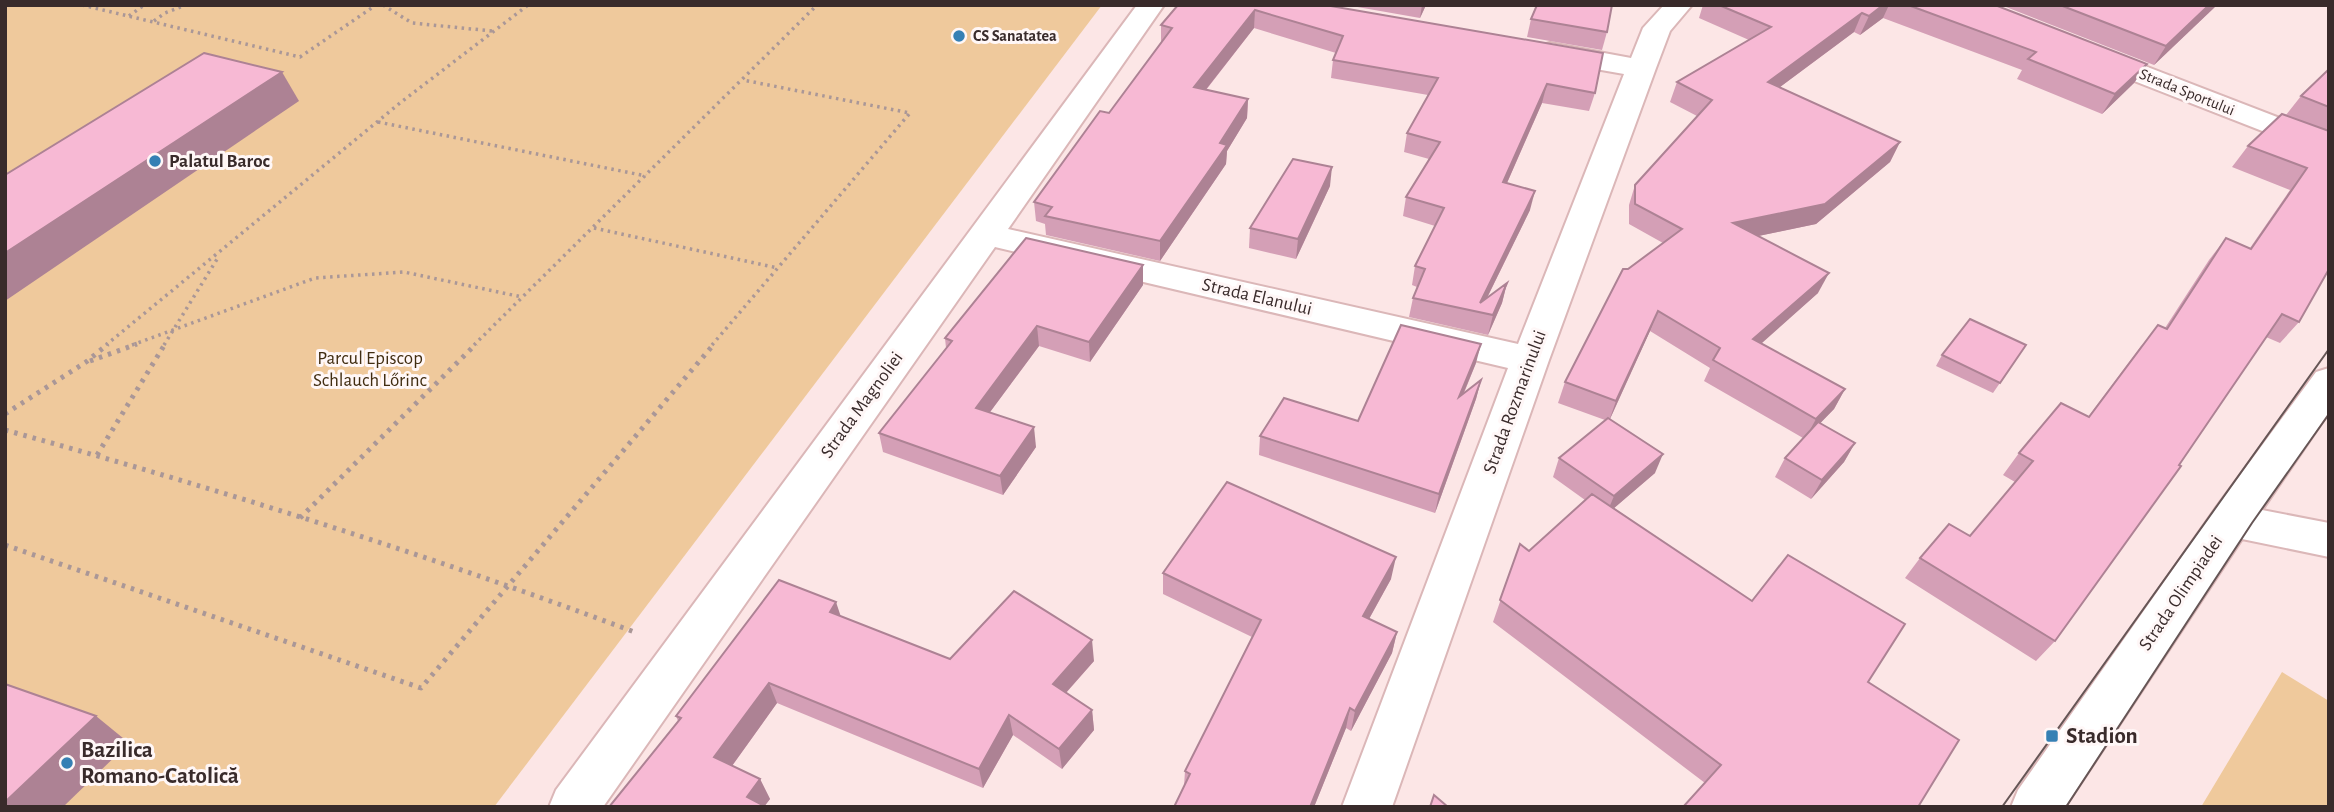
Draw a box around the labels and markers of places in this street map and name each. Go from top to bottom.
marker: CS Sanatatea [951,28,967,44]
place label: CS Sanatatea [973,28,1057,44]
place label: Palatul Baroc [169,152,271,171]
marker: Palatul Baroc [147,153,163,169]
place label: Stadion [2066,725,2138,748]
marker: Stadion [2044,728,2060,744]
place label: Bazilica Romano-Catolică [81,739,239,788]
marker: Bazilica Romano-Catolică [59,755,75,771]

